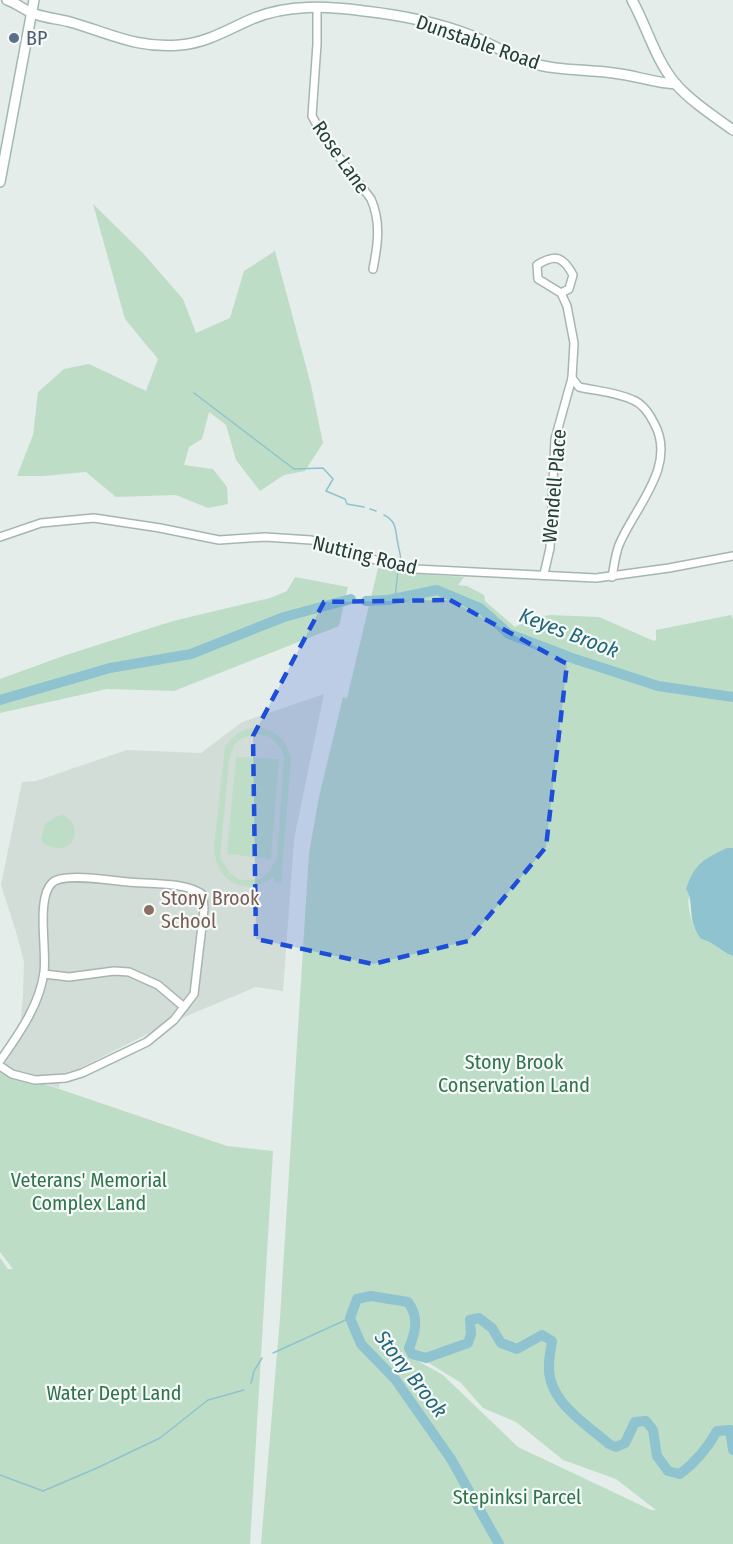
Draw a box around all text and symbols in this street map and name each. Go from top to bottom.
street label: Dunstable Road [413,10,543,74]
place label: BP [26,26,47,50]
marker: BP [7,31,21,45]
street label: Rose Lane [307,116,375,198]
street label: Wendell Place [537,428,571,544]
street label: Nutting Road [310,530,420,580]
water label: Keyes Brook [516,602,622,664]
place label: Stony Brook School [161,886,260,933]
marker: Stony Brook School [142,903,156,917]
park label: Stony Brook Conservation Land [438,1050,590,1097]
park label: Veterans' Memorial Complex Land [11,1168,167,1215]
water label: Stony Brook [368,1325,453,1423]
park label: Water Dept Land [46,1381,182,1405]
park label: Stepinksi Parcel [453,1485,581,1509]

